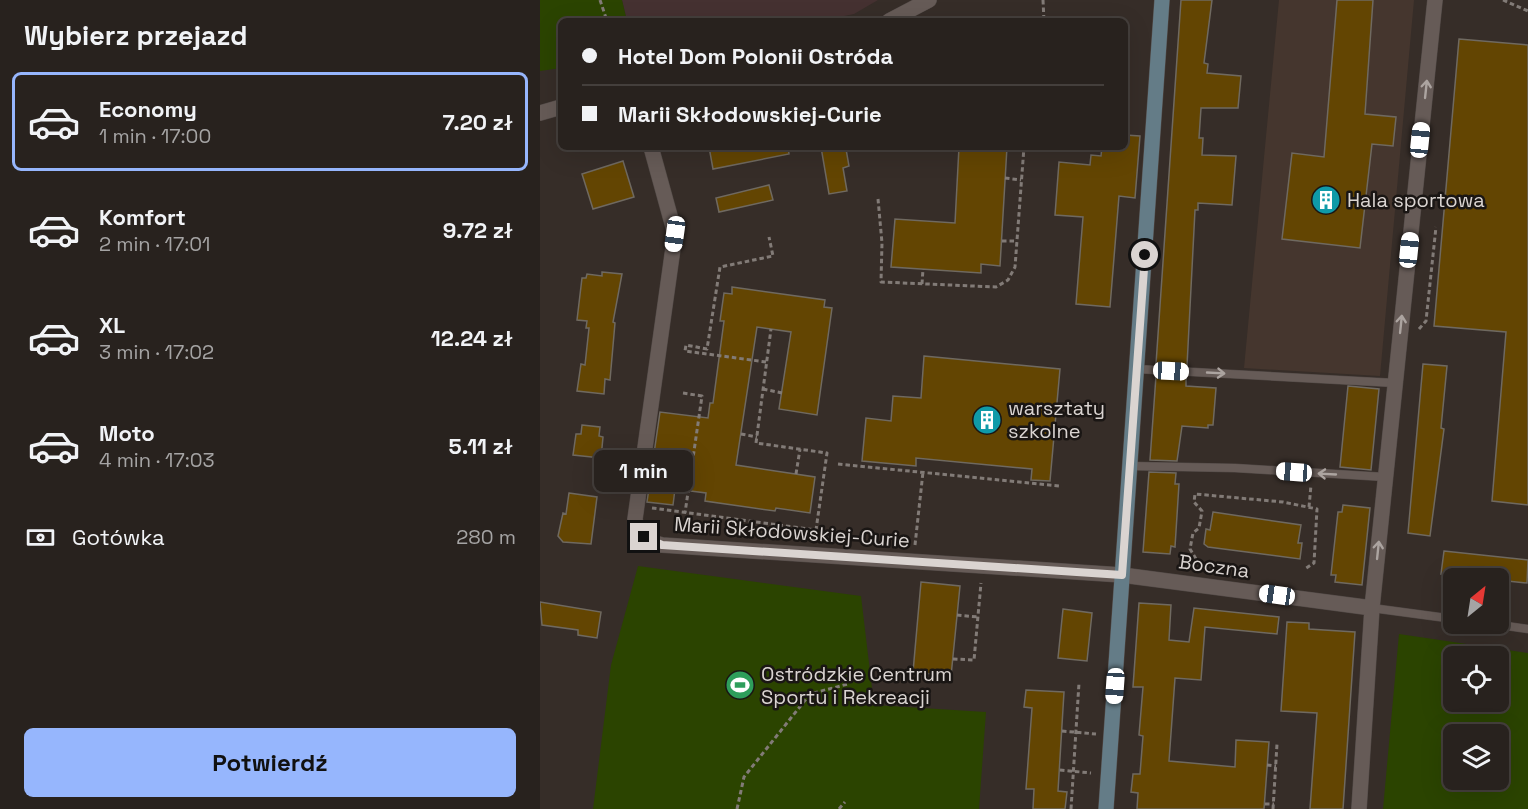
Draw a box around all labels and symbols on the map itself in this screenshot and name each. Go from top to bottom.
one-way arrow [1420,79,1431,99]
car [1409,121,1431,159]
building icon: Hala sportowa [1310,184,1342,216]
place label: Hala sportowa [1347,187,1485,213]
car [664,215,686,253]
car [1398,231,1420,269]
route start [1131,241,1158,268]
one-way arrow [1396,315,1407,335]
car [1153,361,1189,381]
one-way arrow [1206,368,1226,379]
place label: warsztaty szkolne [1008,395,1105,444]
building icon: warsztaty szkolne [971,404,1003,436]
callout: 1 min [594,450,694,492]
car [1275,462,1313,482]
one-way arrow [1318,468,1337,479]
street label: Marii Skłodowskiej-Curie [673,511,911,553]
route end [630,523,657,550]
one-way arrow [1373,540,1384,560]
street label: Boczna [1177,548,1251,584]
north arrow [1443,568,1509,634]
car [1258,584,1296,606]
place label: Ostródzkie Centrum Sportu i Rekreacji [761,661,952,710]
car [1105,667,1125,705]
sports icon: Ostródzkie Centrum Sportu i Rekreacji [724,669,756,701]

